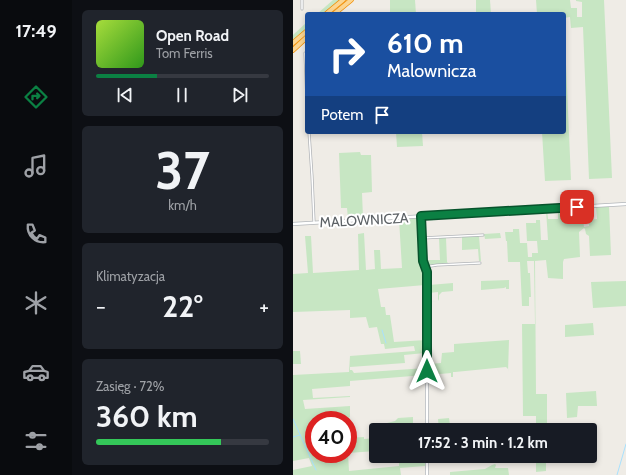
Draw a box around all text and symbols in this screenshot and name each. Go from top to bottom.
text: 17:49 [15,20,57,42]
text: 610 m [387,26,463,60]
text: Open Road [156,27,229,45]
icon: right [321,28,373,80]
text: Tom Ferris [156,45,213,61]
text: Malownicza [387,60,476,82]
icon: directions [22,83,50,111]
icon: previous [114,84,136,106]
icon: pause [171,84,193,106]
icon: next [229,84,251,106]
icon: arrive [371,104,393,126]
text: Potem [321,106,363,124]
text: 37 [155,139,210,202]
icon: music [22,152,50,180]
pin [560,190,594,224]
icon: arrive [566,196,588,218]
text: km/h [168,197,197,213]
street label: MALOWNICZA [319,209,409,231]
icon: phone [22,220,50,248]
text: Klimatyzacja [96,268,165,284]
text: 22° [162,288,203,325]
icon: climate [22,289,50,317]
text: − [96,293,106,320]
text: + [259,293,269,320]
position arrow [406,350,448,392]
icon: car [22,358,50,386]
text: Zasięg · 72% [96,378,165,394]
text: 360 km [96,398,198,435]
speed limit sign: 40 [305,411,357,463]
icon: filters [22,427,50,455]
text: 17:52 · 3 min · 1.2 km [418,434,548,452]

